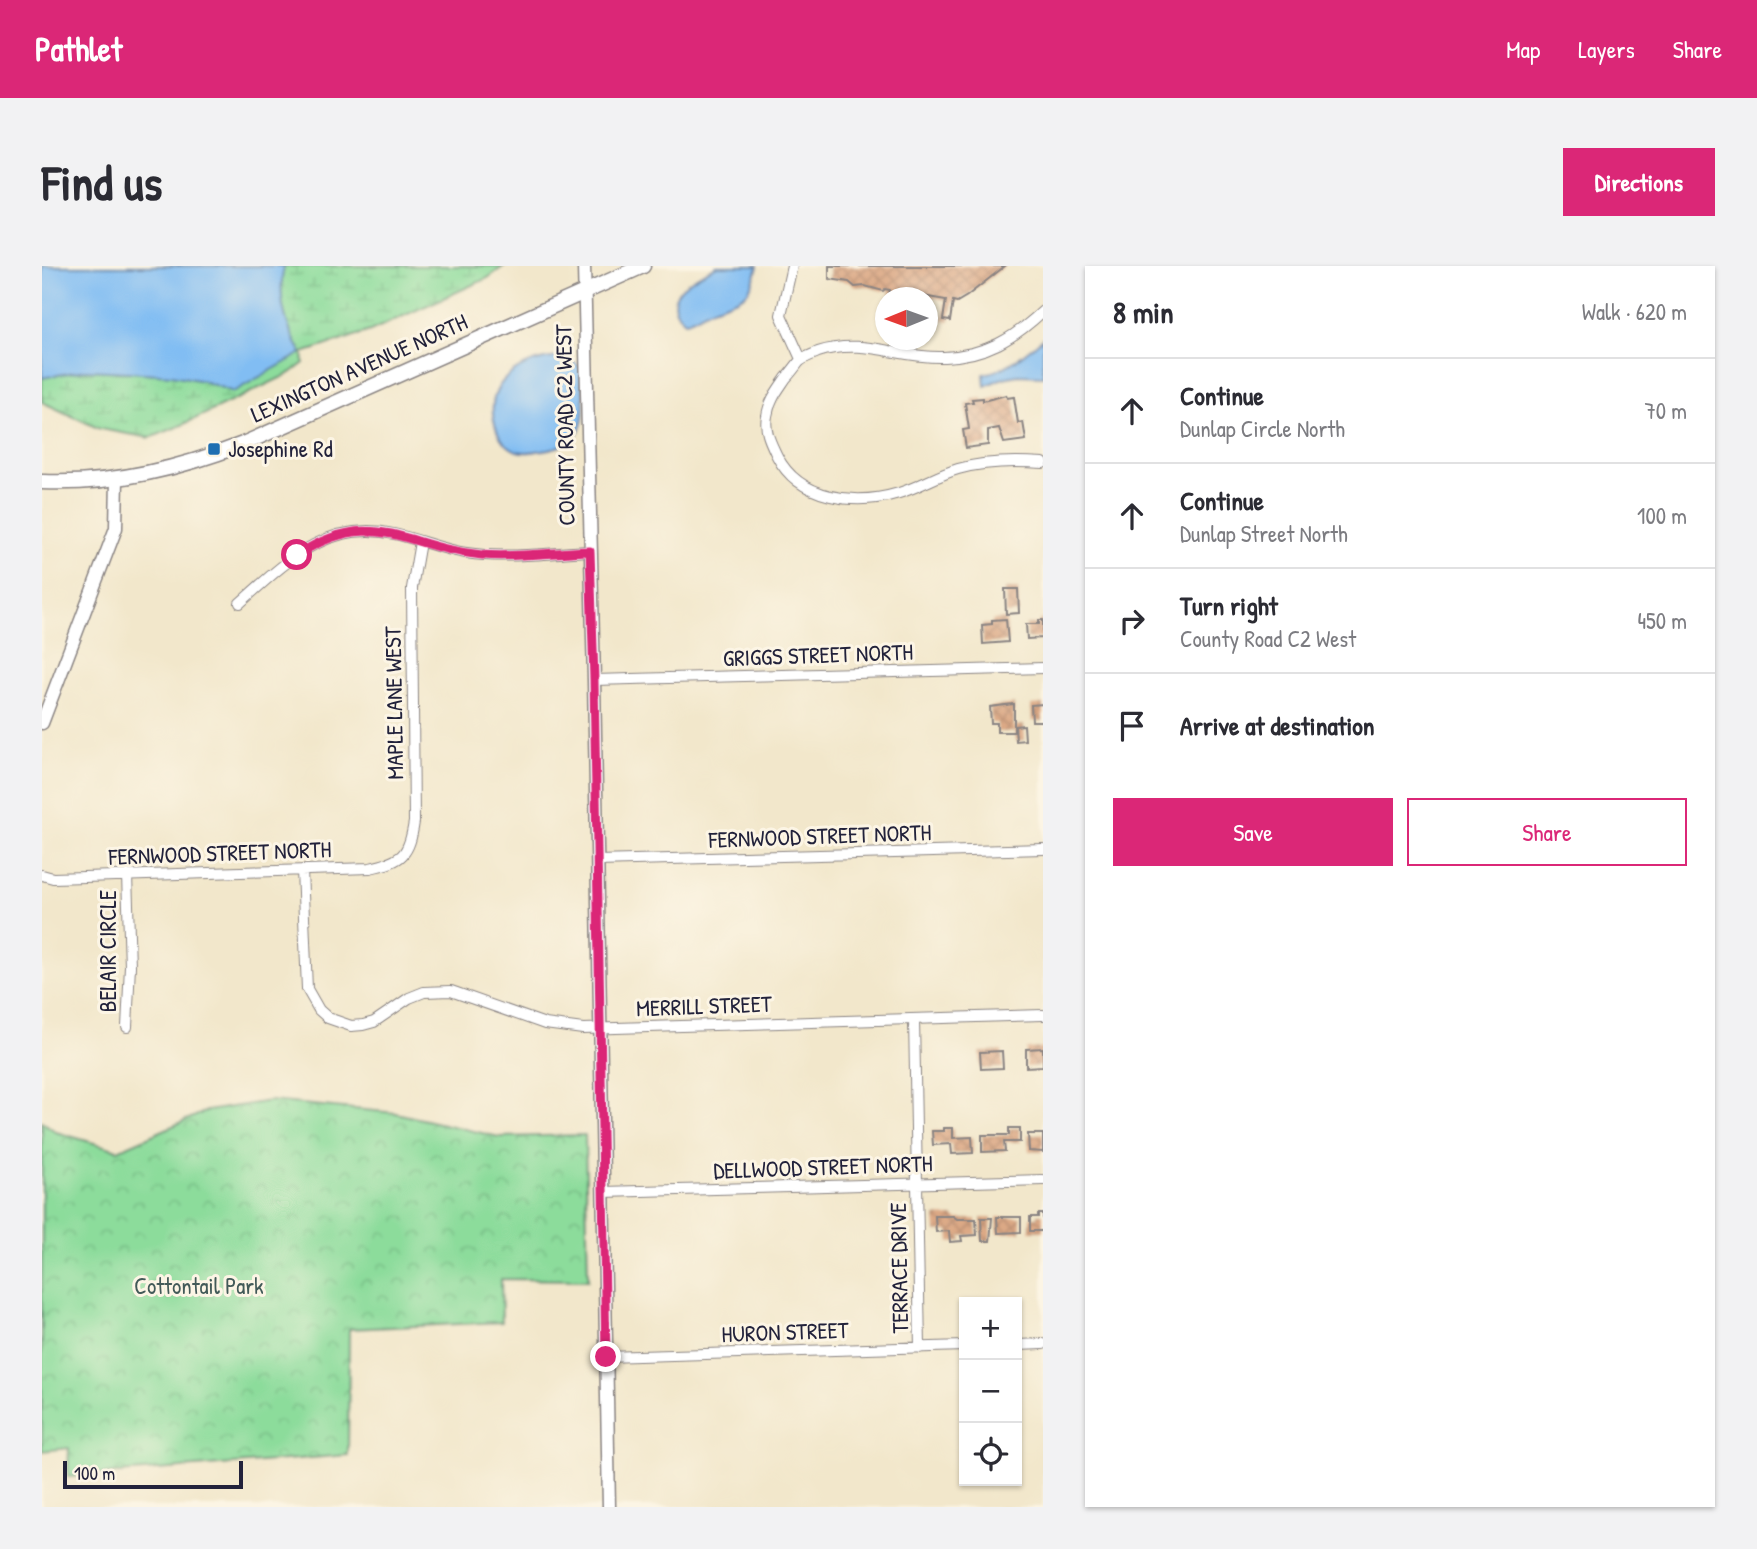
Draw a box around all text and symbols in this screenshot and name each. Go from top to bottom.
text: Pathlet [35,27,122,71]
text: Map [1506,33,1540,65]
text: Layers [1578,33,1635,65]
text: Share [1673,33,1722,65]
button: Directions [1563,148,1715,216]
text: Find us [42,149,162,215]
north arrow [875,287,938,350]
text: 8 min [1113,292,1174,332]
text: Walk · 620 m [1582,296,1687,327]
street label: LEXINGTON AVENUE NORTH [246,306,472,429]
street label: COUNTY ROAD C2 WEST [547,324,582,526]
text: Continue [1180,378,1264,413]
icon: ahead [1113,392,1151,430]
text: 70 m [1644,395,1687,426]
text: Dunlap Circle North [1180,413,1345,444]
place label: Josephine Rd [228,433,333,464]
marker: Josephine Rd [206,441,222,457]
text: Continue [1180,483,1264,518]
icon: ahead [1113,497,1151,535]
text: 100 m [1637,500,1687,531]
text: Dunlap Street North [1180,518,1348,549]
route start [281,539,312,570]
text: Turn right [1180,588,1278,623]
icon: right [1113,602,1151,640]
text: 450 m [1637,605,1687,636]
text: County Road C2 West [1180,623,1356,654]
street label: MAPLE LANE WEST [377,626,410,780]
street label: GRIGGS STREET NORTH [723,636,913,673]
icon: arrive [1113,707,1151,745]
text: Arrive at destination [1180,708,1375,743]
button: Save [1113,798,1393,866]
button: Share [1407,798,1687,866]
street label: FERNWOOD STREET NORTH [707,816,932,855]
street label: FERNWOOD STREET NORTH [107,833,332,872]
street label: BELAIR CIRCLE [92,890,123,1012]
street label: MERRILL STREET [636,988,772,1023]
street label: DELLWOOD STREET NORTH [713,1147,933,1186]
street label: TERRACE DRIVE [882,1202,915,1334]
park label: Cottontail Park [134,1270,264,1301]
map controls [959,1297,1022,1486]
button: + [959,1297,1022,1360]
street label: HURON STREET [721,1314,849,1349]
route end [590,1341,621,1372]
button: − [959,1360,1022,1423]
button: locate [959,1423,1022,1486]
scale bar [63,1458,243,1490]
text: 100 m [74,1460,115,1486]

